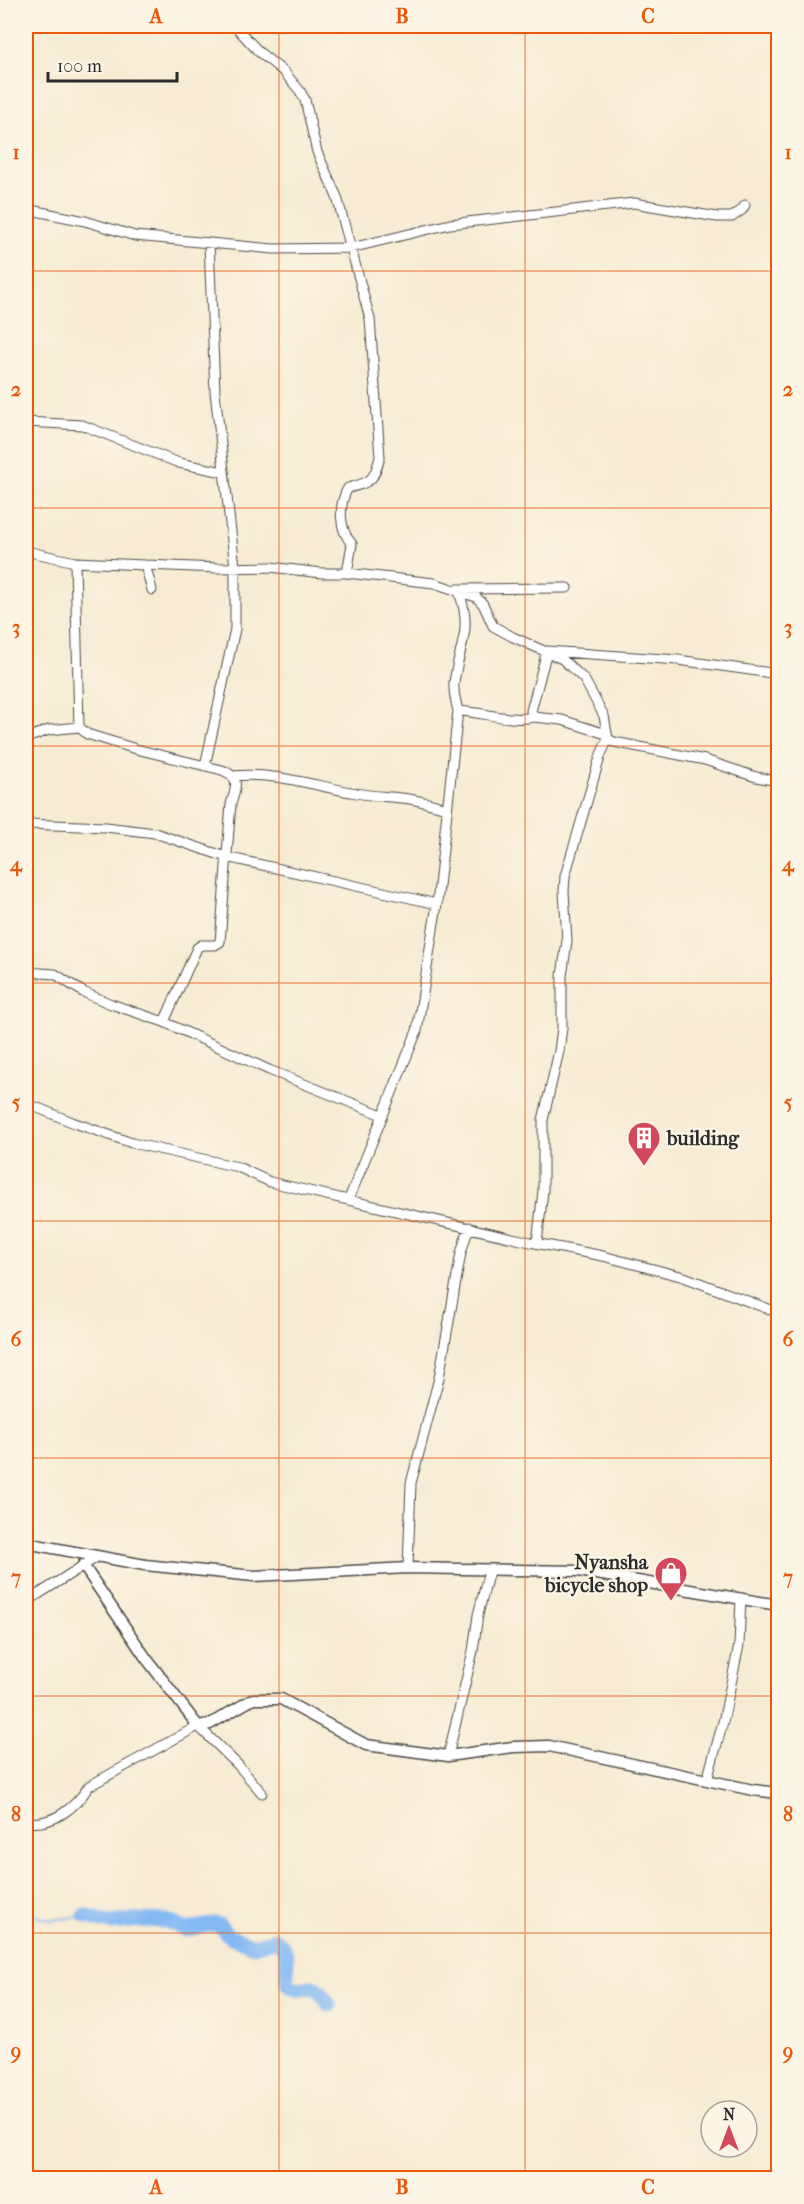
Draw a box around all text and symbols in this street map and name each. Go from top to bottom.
text: A [148,5,164,28]
text: B [395,5,409,28]
text: C [641,5,655,28]
scale bar [48,45,177,83]
text: 100 m [57,56,102,77]
text: 1 [12,141,20,164]
text: 1 [784,141,792,164]
text: 2 [11,378,21,401]
text: 2 [783,378,793,401]
text: 3 [12,616,20,639]
text: 3 [784,616,792,639]
text: 4 [9,853,23,877]
text: 4 [781,853,795,877]
text: 5 [12,1091,21,1114]
text: 5 [784,1091,793,1114]
building icon: building [626,1120,662,1167]
place label: building [666,1127,740,1150]
text: 6 [11,1328,23,1351]
text: 6 [783,1328,795,1351]
place label: Nyansha bicycle shop [544,1551,649,1597]
shop icon: Nyansha bicycle shop [653,1555,689,1602]
text: 7 [10,1566,21,1589]
text: 7 [782,1566,793,1589]
text: 8 [11,1803,21,1826]
text: 8 [783,1803,793,1826]
text: 9 [10,2041,21,2064]
text: 9 [782,2041,793,2064]
north arrow [699,2099,759,2159]
text: N [723,2105,736,2124]
text: A [148,2176,164,2199]
text: B [395,2176,409,2199]
text: C [641,2176,655,2199]

